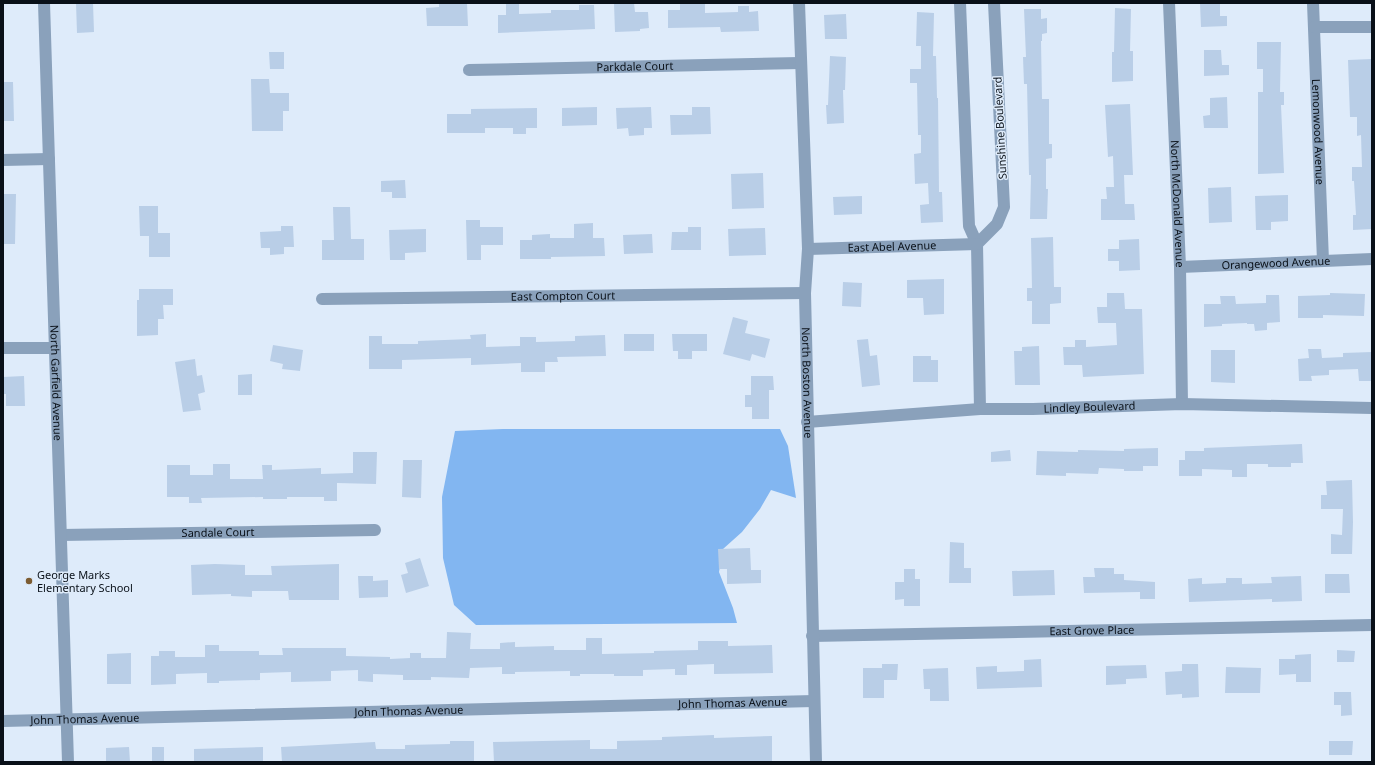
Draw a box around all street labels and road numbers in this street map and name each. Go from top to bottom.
street label: Parkdale Court [596,58,674,74]
street label: Sunshine Boulevard [989,76,1010,180]
street label: Lemonwood Avenue [1309,79,1328,185]
street label: North McDonald Avenue [1168,140,1188,268]
street label: East Abel Avenue [847,237,937,255]
street label: Orangewood Avenue [1221,253,1331,272]
street label: East Compton Court [511,287,615,304]
street label: North Garfield Avenue [47,325,66,441]
street label: North Boston Avenue [799,327,816,439]
street label: Lindley Boulevard [1043,398,1136,416]
street label: Sandale Court [181,524,255,540]
street label: East Grove Place [1049,622,1135,638]
street label: John Thomas Avenue [677,694,787,711]
street label: John Thomas Avenue [353,702,464,719]
street label: John Thomas Avenue [29,710,140,727]

